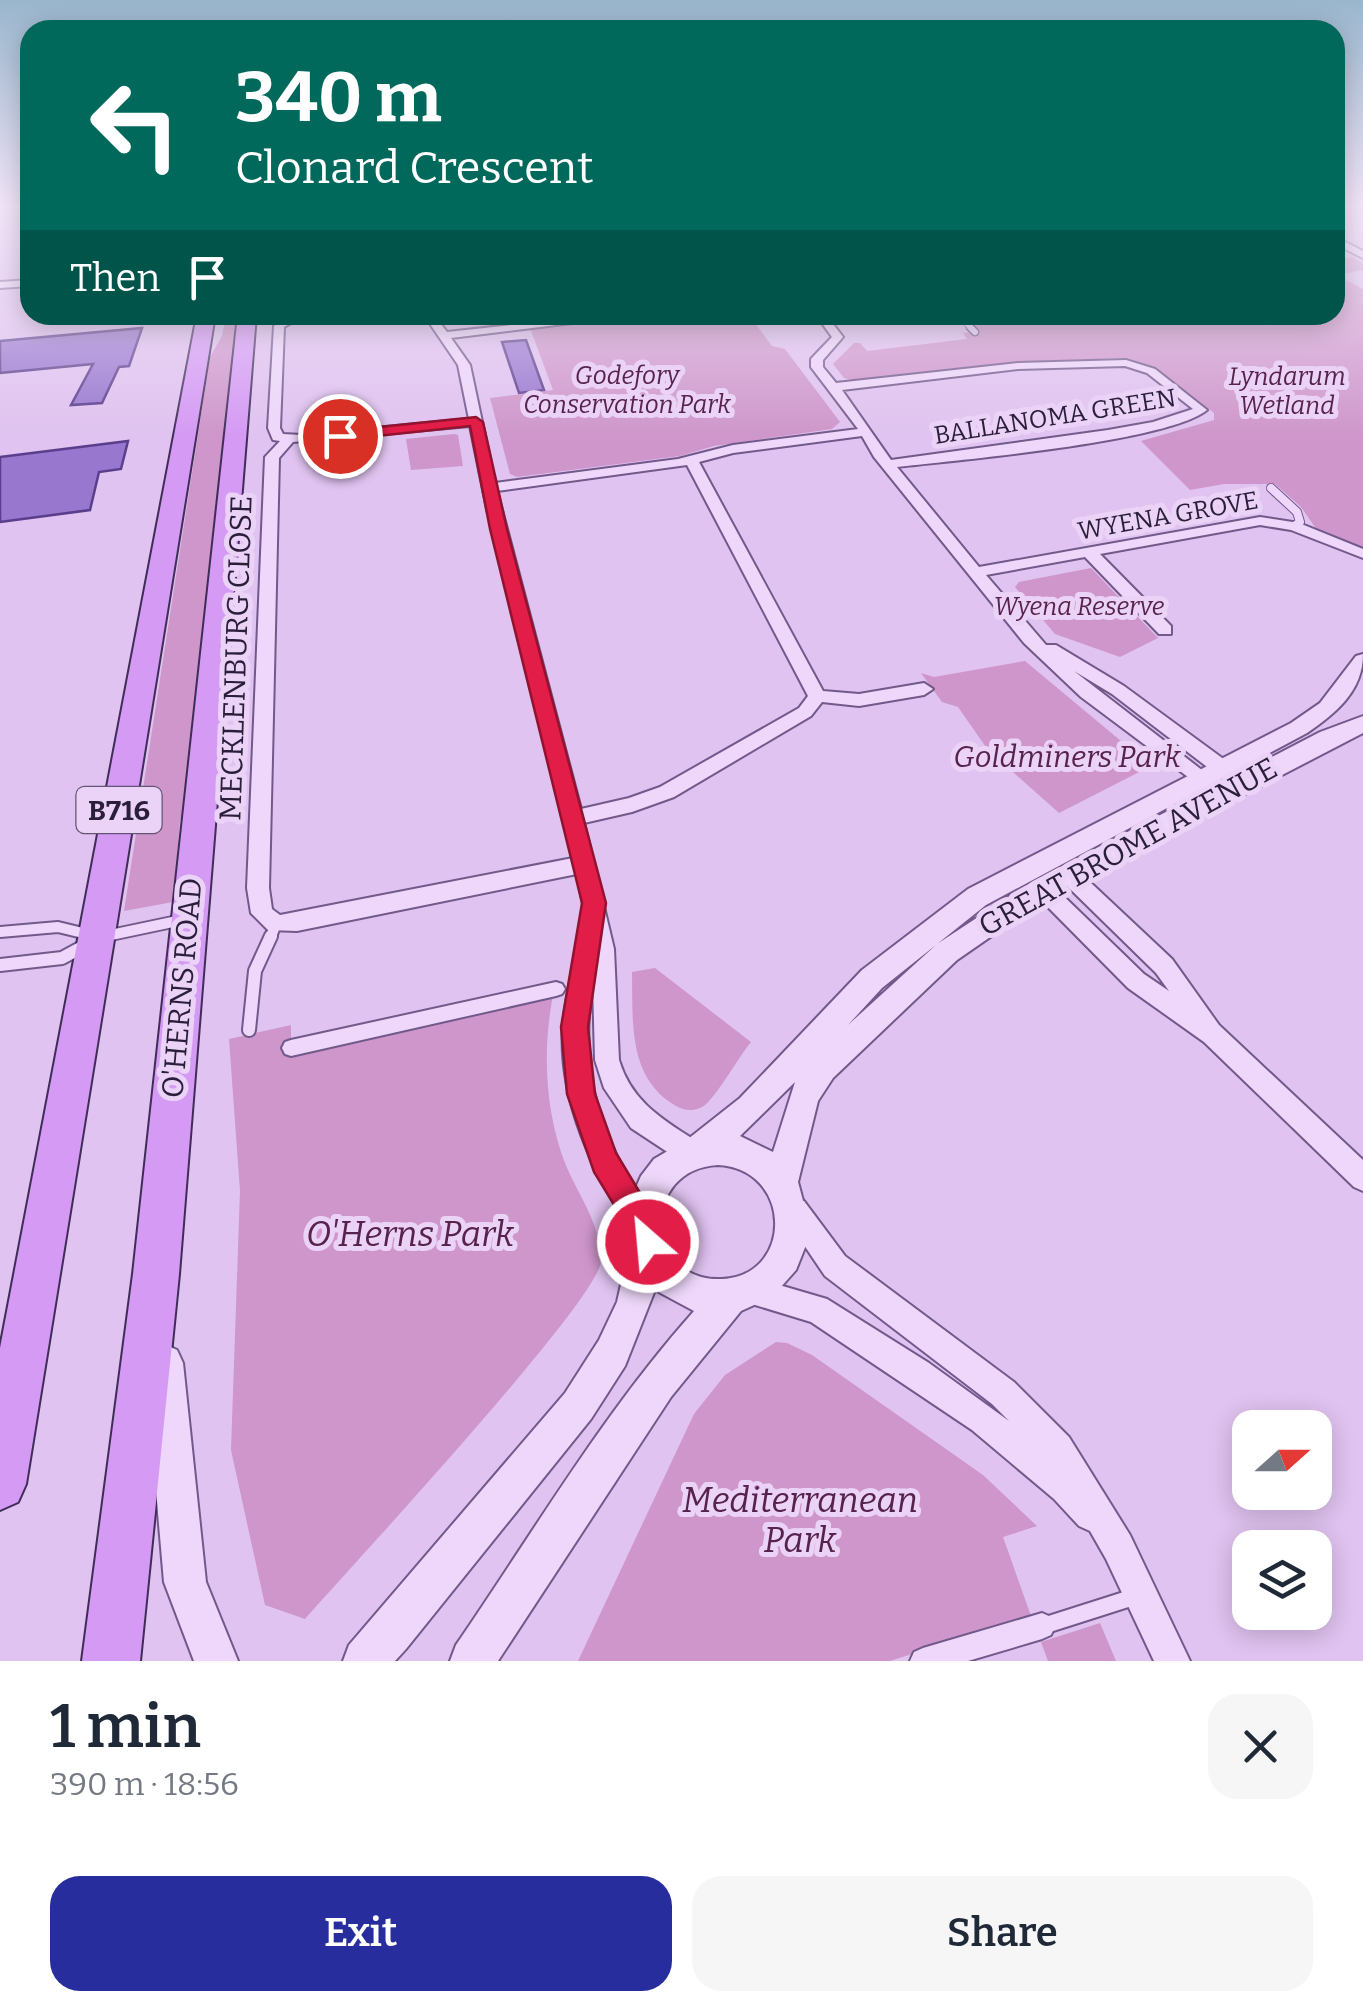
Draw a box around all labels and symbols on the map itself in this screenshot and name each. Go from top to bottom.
park label: Godefory Conservation Park [523,361,731,420]
park label: Lyndarum Wetland [1228,362,1346,421]
street label: BALLANOMA GREEN [932,383,1178,451]
pin [298,394,383,479]
street label: WYENA GROVE [1076,485,1260,547]
street label: MECKLENBURG CLOSE [212,495,260,821]
park label: Wyena Reserve [994,592,1165,622]
park label: Goldminers Park [953,739,1181,775]
street label: GREAT BROME AVENUE [973,750,1283,944]
road number: B716 [76,787,162,833]
street label: O'HERNS ROAD [154,876,210,1100]
position arrow [596,1190,700,1294]
park label: O'Herns Park [306,1213,515,1255]
north arrow [1232,1410,1332,1510]
park label: Mediterranean Park [682,1479,918,1561]

